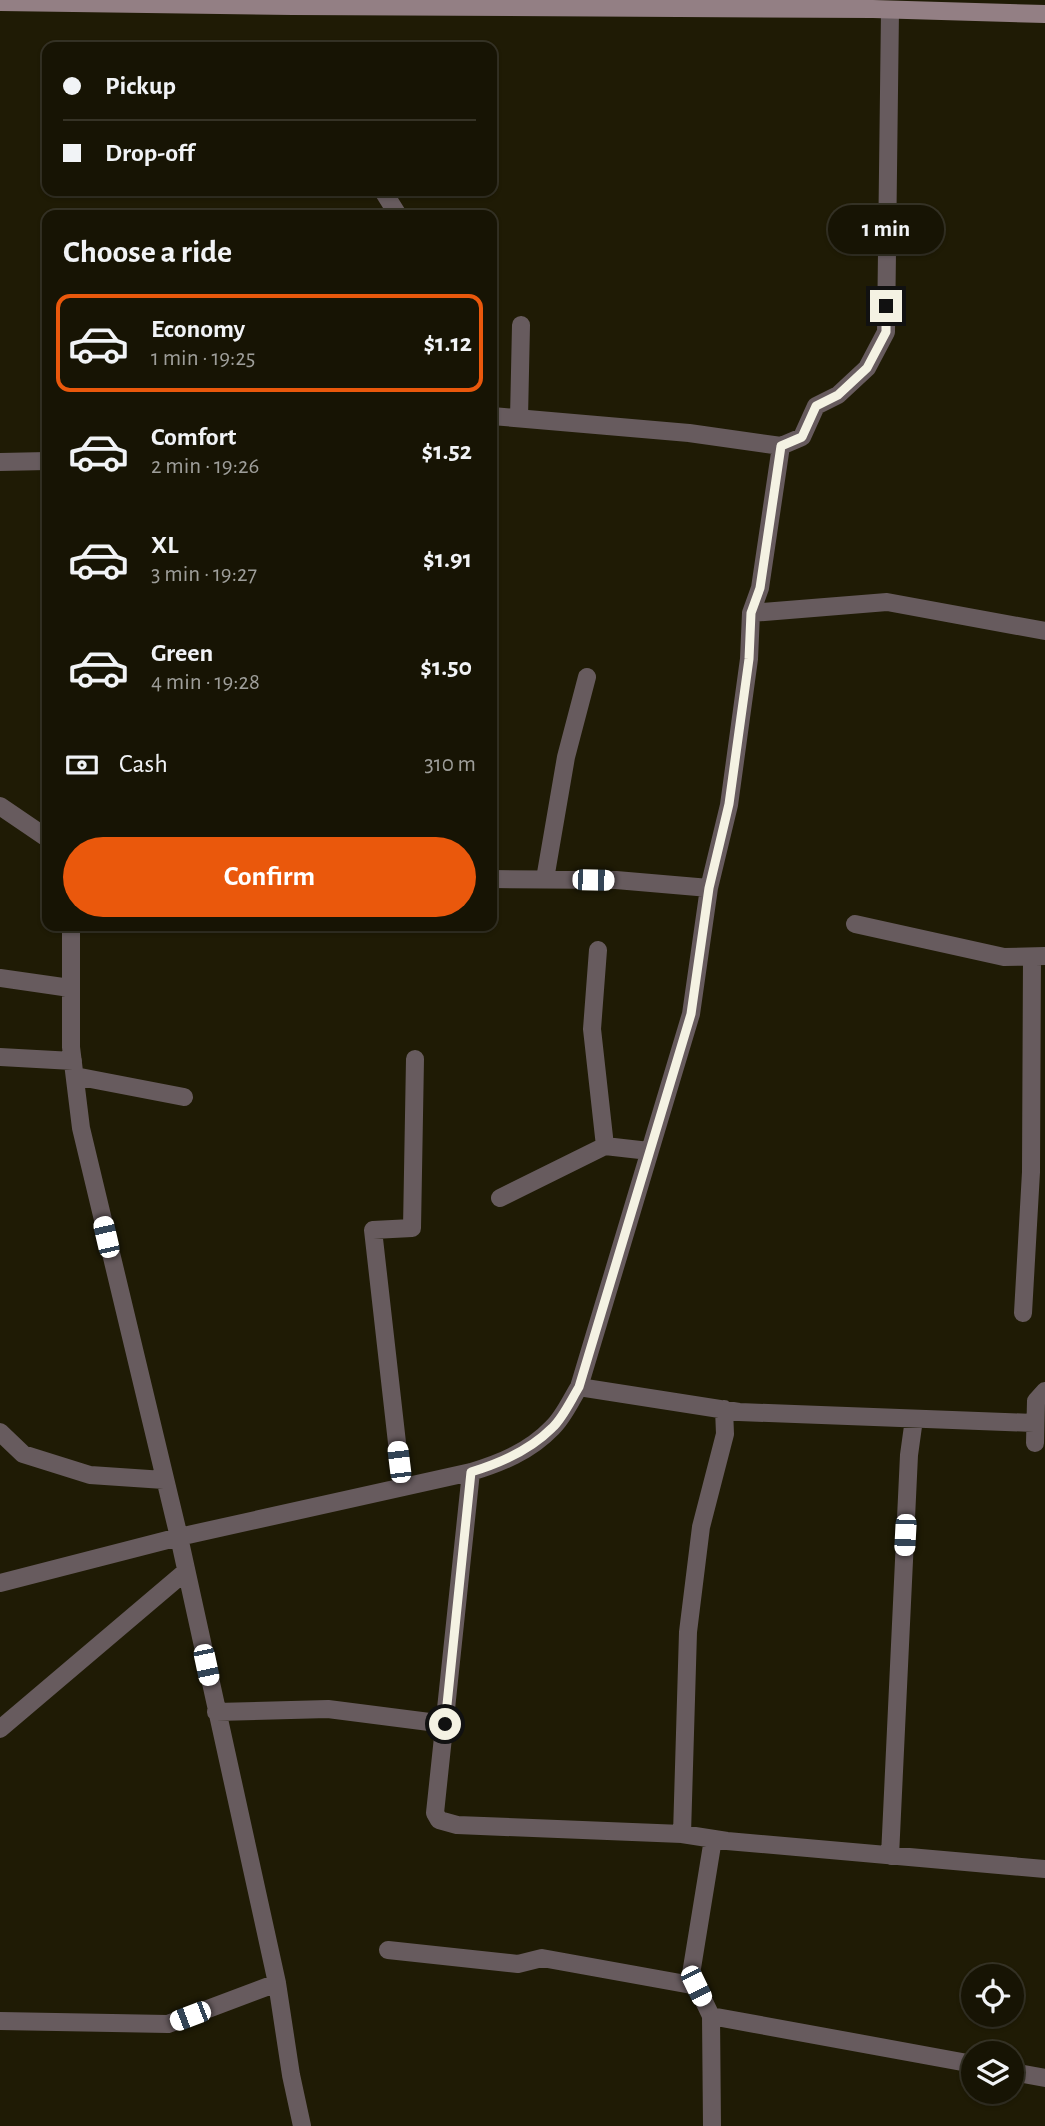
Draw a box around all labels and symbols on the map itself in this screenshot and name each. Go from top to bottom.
callout: 1 min [828,204,944,254]
route end [870,290,902,322]
car [572,869,615,891]
car [92,1214,121,1260]
car [387,1440,412,1484]
car [894,1513,917,1557]
car [192,1642,221,1688]
route start [429,1708,461,1740]
car [678,1963,715,2009]
car [167,1999,214,2033]

